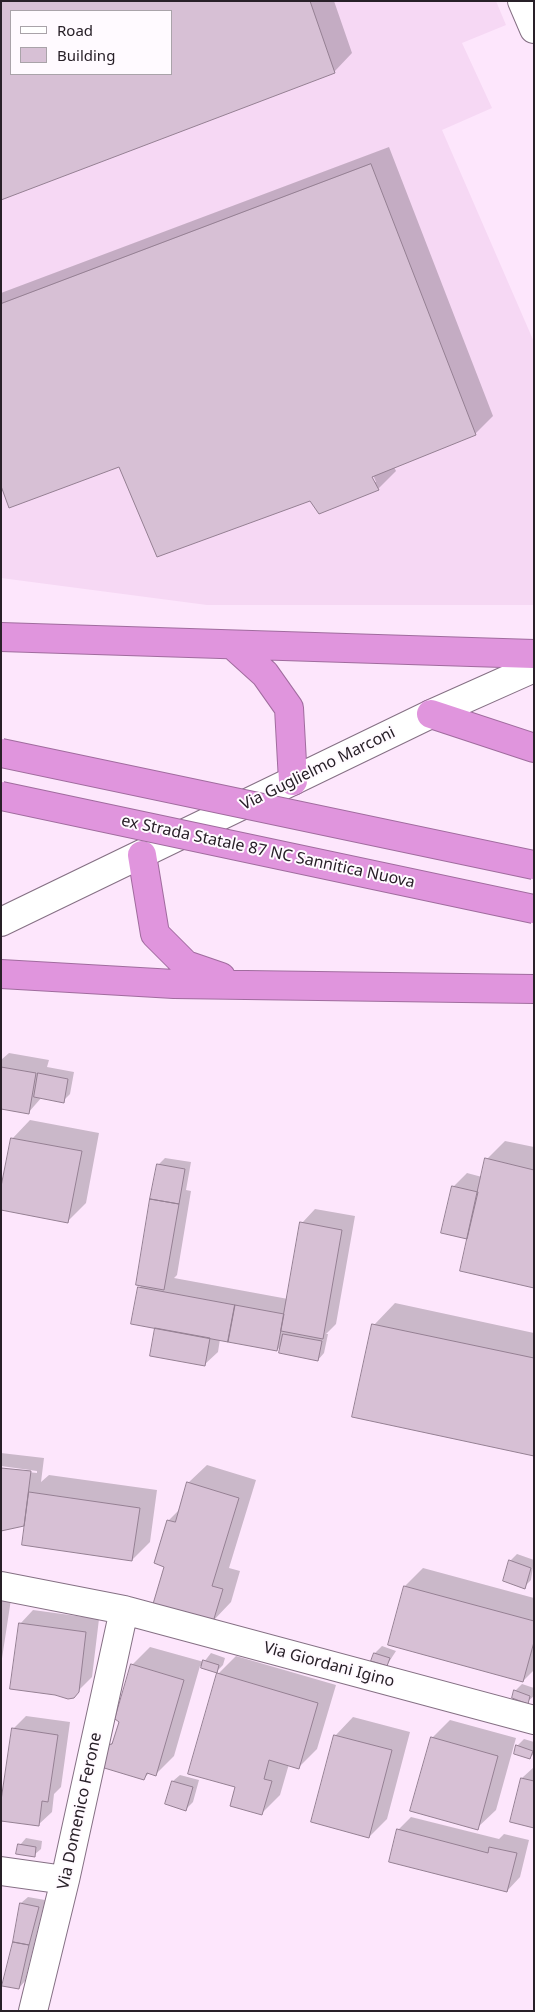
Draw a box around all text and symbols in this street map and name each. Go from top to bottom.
legend [10,10,172,75]
text: Road [57,20,93,40]
text: Building [57,45,115,65]
street label: Via Guglielmo Marconi [238,723,398,815]
street label: ex Strada Statale 87 NC Sannitica Nuova [120,811,416,893]
street label: Via Giordani Igino [262,1638,396,1692]
street label: Via Domenico Ferone [54,1731,106,1891]

